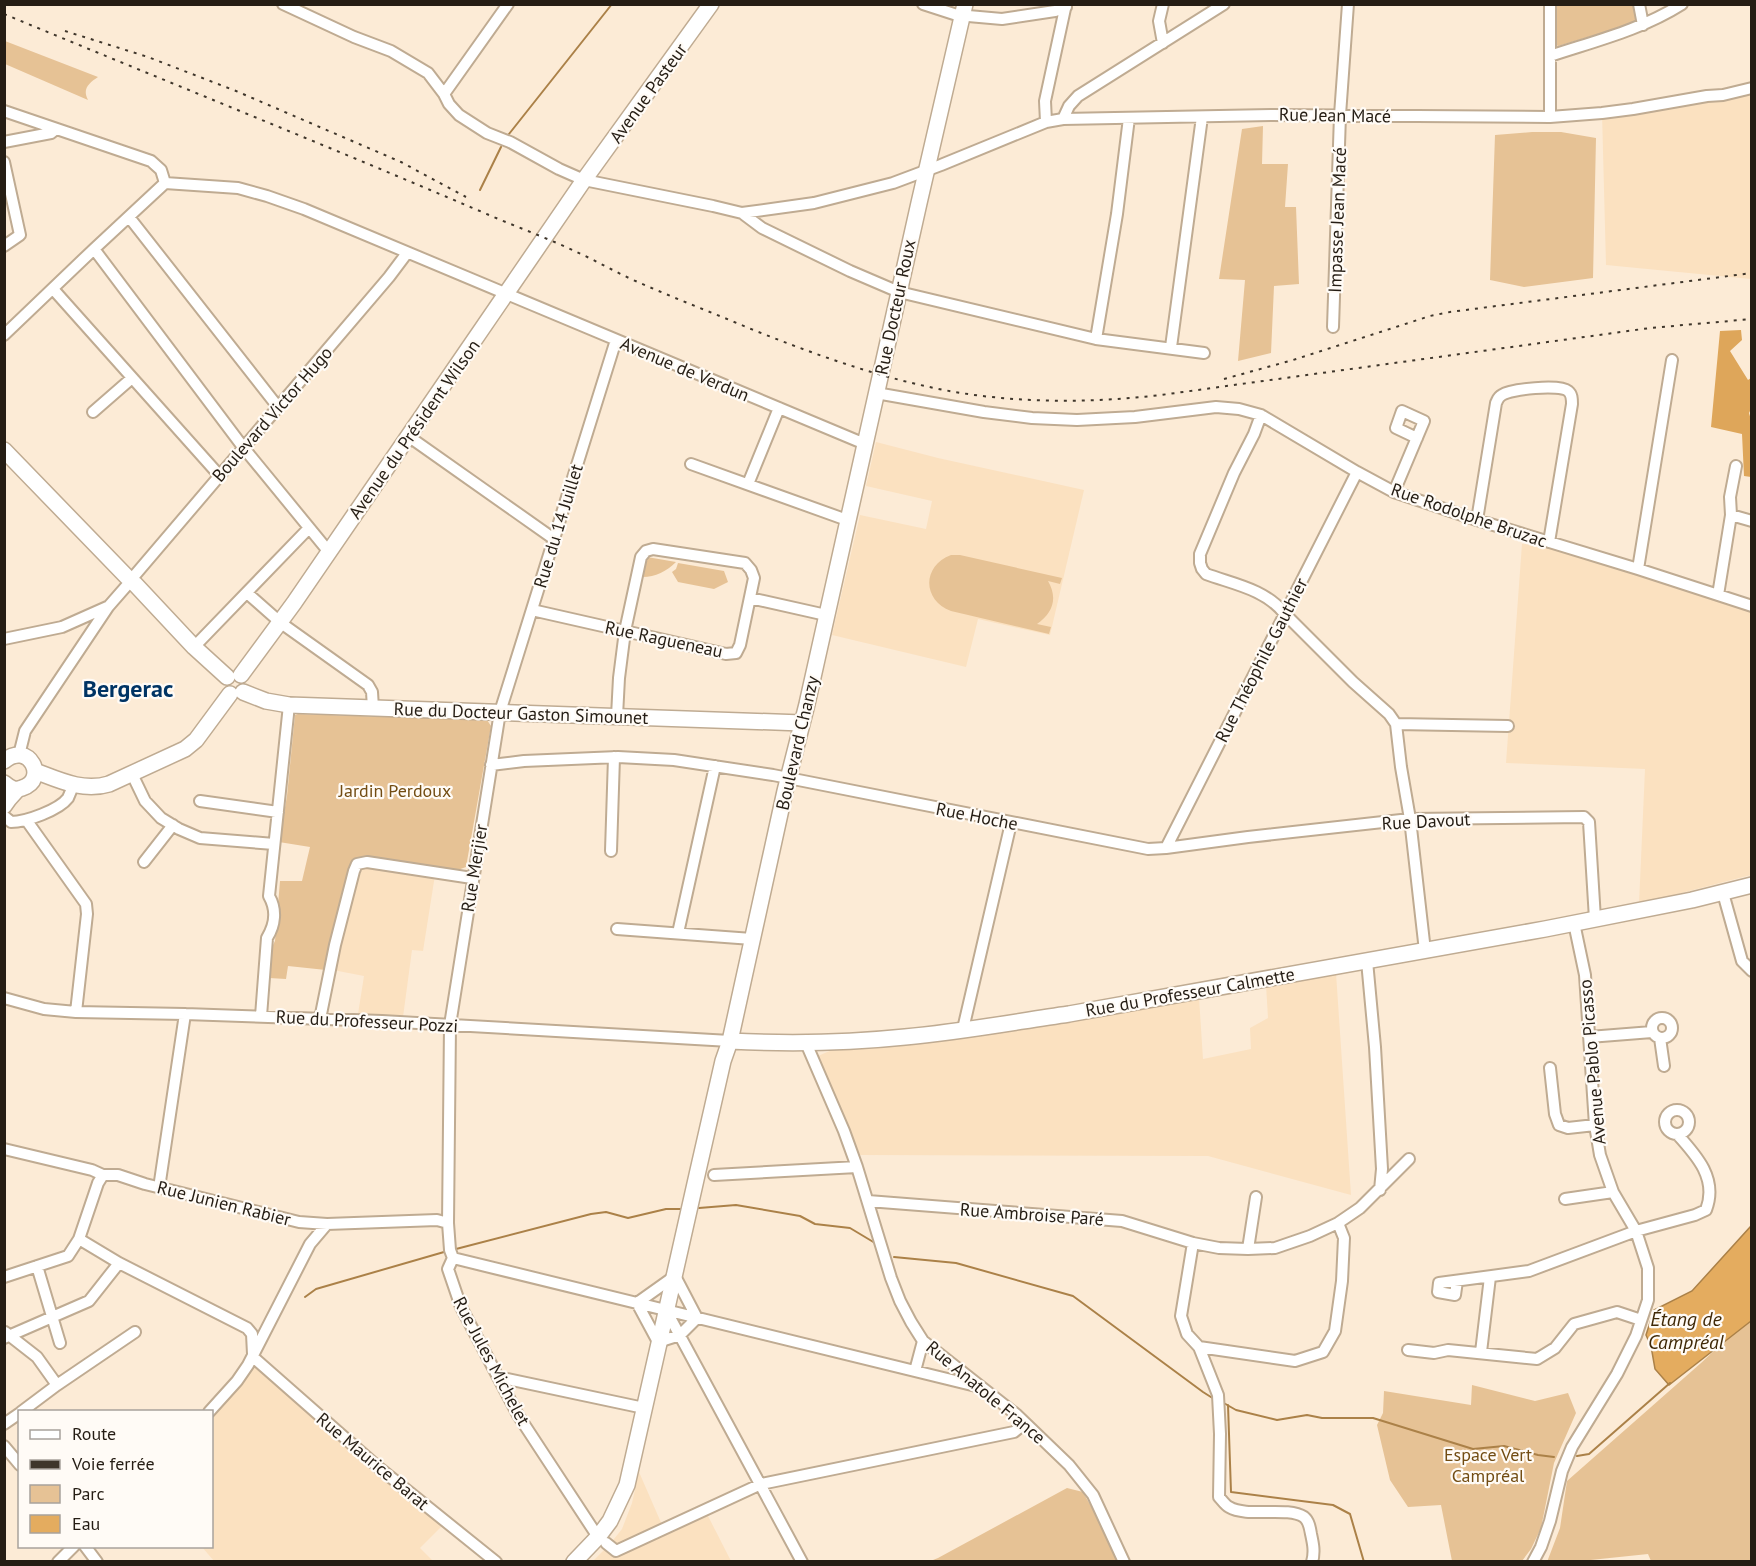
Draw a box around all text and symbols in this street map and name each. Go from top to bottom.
street label: Avenue Pasteur [604,39,692,147]
street label: Rue Jean Macé [1279,103,1391,127]
street label: Impasse Jean Macé [1323,147,1351,293]
street label: Rue Docteur Roux [869,237,921,377]
street label: Avenue de Verdun [617,331,753,407]
street label: Avenue du Président Wilson [343,335,485,523]
street label: Boulevard Victor Hugo [207,341,337,487]
street label: Rue du 14 Juillet [528,461,588,591]
street label: Rue Rodolphe Bruzac [1388,478,1550,552]
street label: Rue Théophile Gauthier [1210,574,1312,746]
street label: Rue Ragueneau [603,615,725,663]
district label: Bergerac [83,673,173,704]
street label: Boulevard Chanzy [770,673,824,812]
street label: Rue du Docteur Gaston Simounet [393,697,649,729]
park label: Jardin Perdoux [338,779,451,802]
street label: Rue Hoche [934,797,1020,835]
street label: Rue Davout [1381,807,1471,835]
street label: Rue Merjier [456,822,492,914]
street label: Rue du Professeur Calmette [1084,962,1296,1022]
street label: Avenue Pablo Picasso [1573,979,1611,1145]
street label: Rue du Professeur Pozzi [275,1005,459,1037]
street label: Rue Junien Rabier [155,1175,293,1231]
street label: Rue Ambroise Paré [959,1197,1105,1231]
street label: Rue Jules Michelet [448,1293,536,1429]
water label: Étang de Campréal [1648,1306,1725,1355]
street label: Rue Anatole France [922,1335,1050,1449]
street label: Rue Maurice Barat [312,1407,434,1515]
legend [18,1410,213,1548]
text: Route [72,1422,116,1445]
park label: Espace Vert Campréal [1444,1443,1532,1487]
text: Voie ferrée [71,1452,155,1475]
text: Parc [72,1482,105,1505]
text: Eau [72,1512,100,1535]

